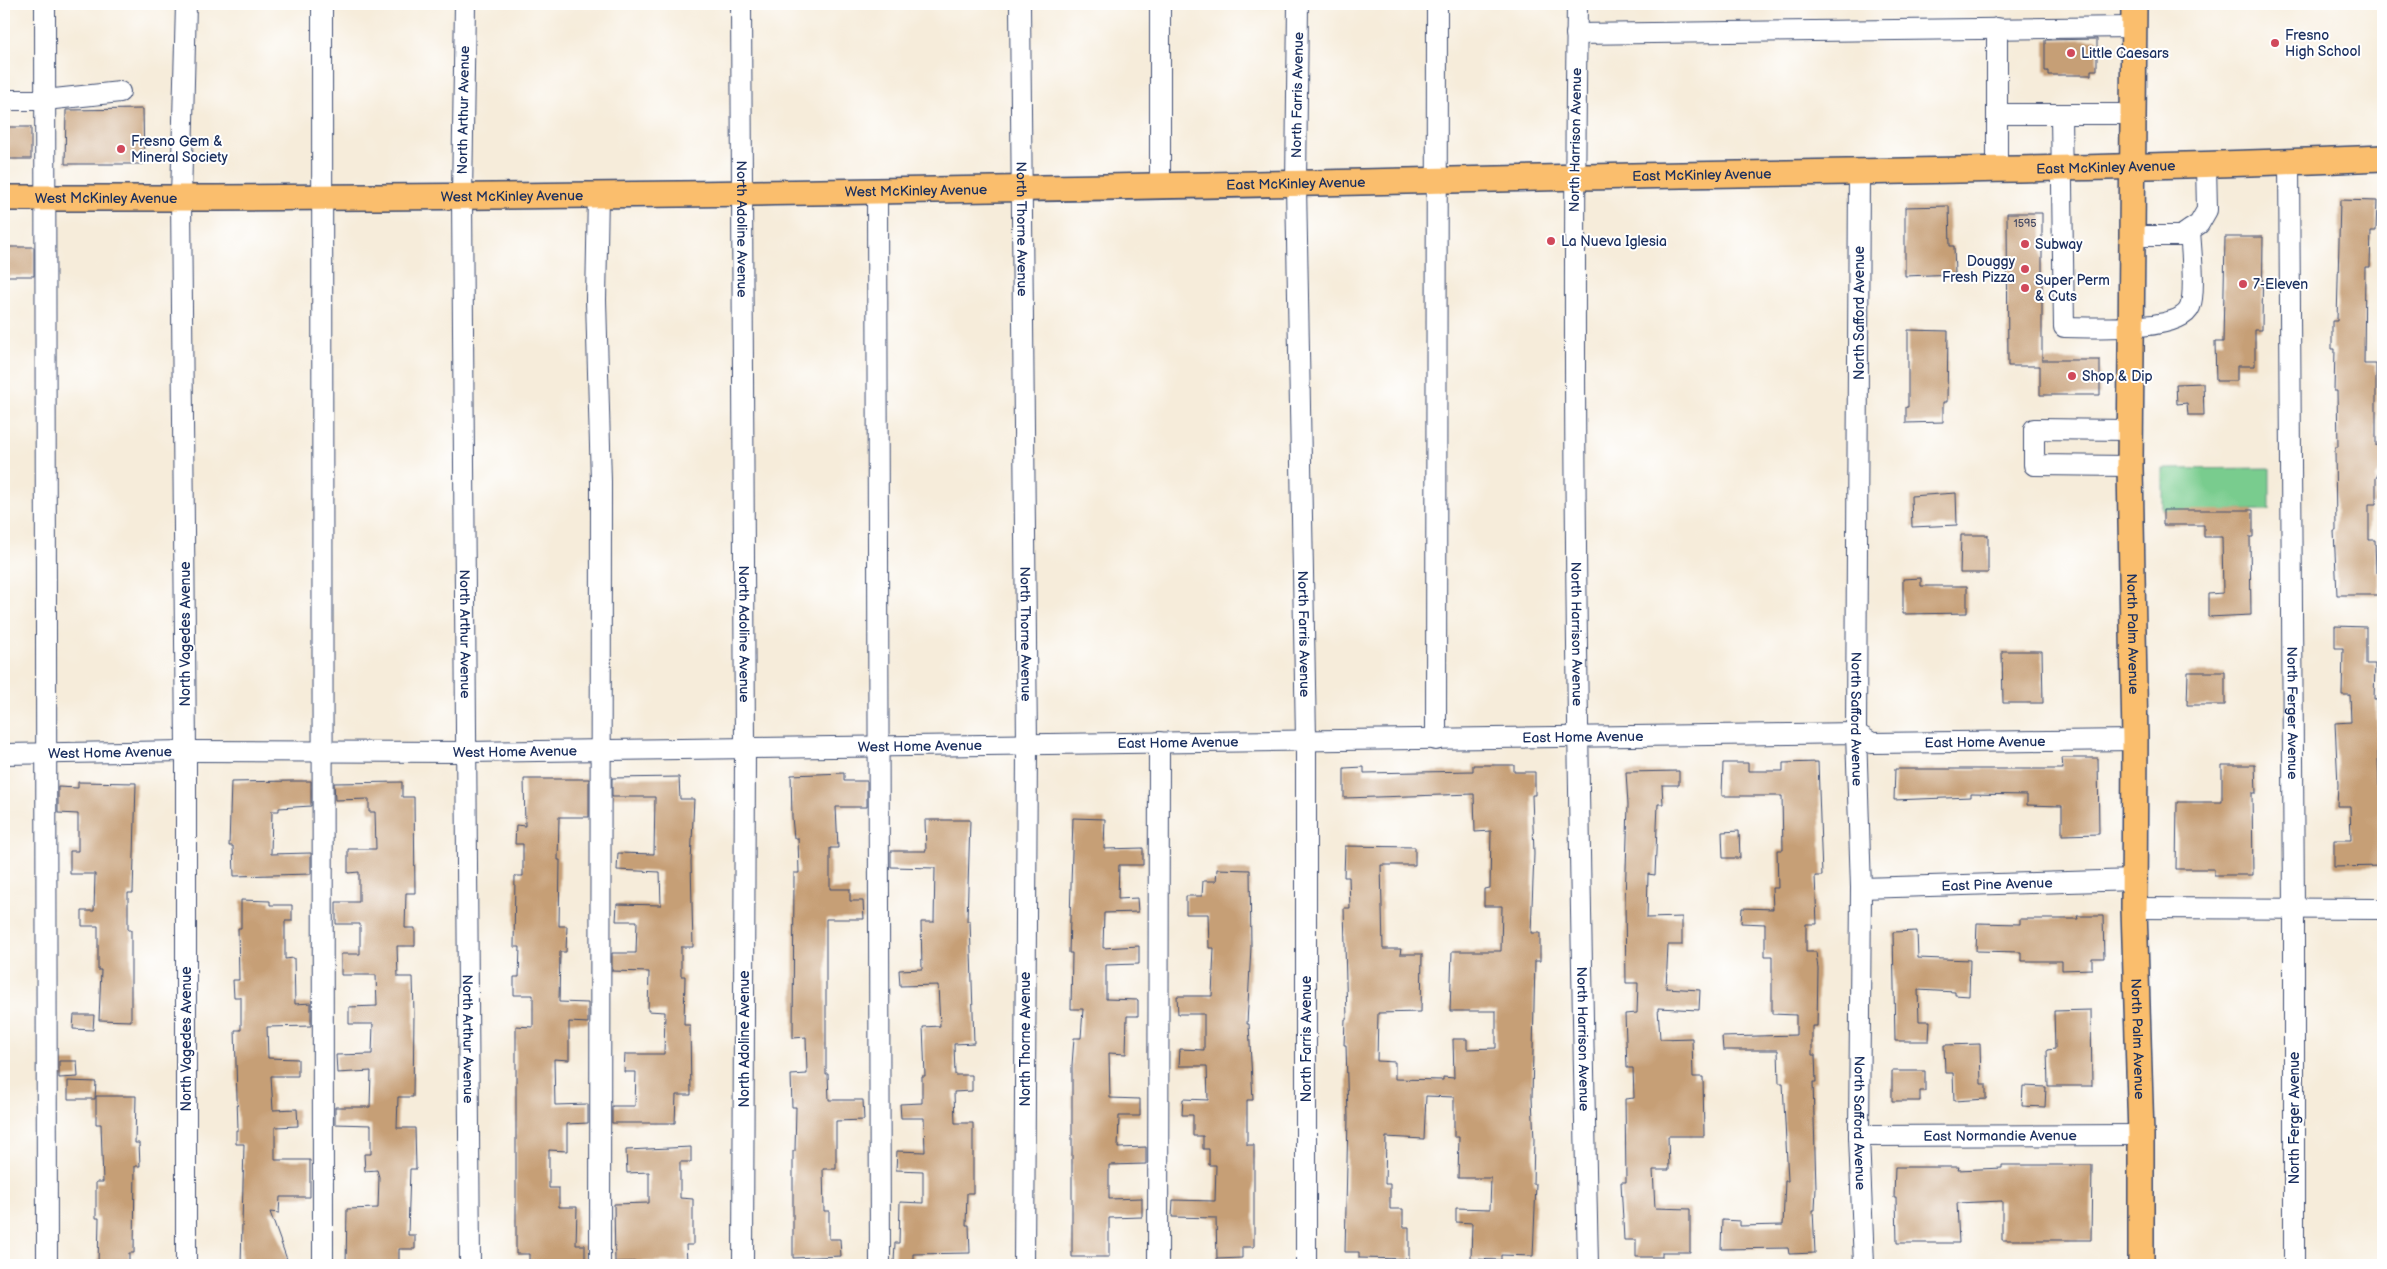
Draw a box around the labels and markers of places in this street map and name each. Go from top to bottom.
place label: Fresno High School [2285,27,2361,60]
marker: Fresno High School [2269,37,2281,49]
place label: Little Caesars [2081,45,2169,62]
marker: Little Caesars [2065,47,2077,59]
place label: Fresno Gem & Mineral Society [131,133,229,166]
marker: Fresno Gem & Mineral Society [115,143,127,155]
place label: La Nueva Iglesia [1561,233,1667,250]
marker: La Nueva Iglesia [1545,235,1557,247]
place label: Subway [2035,236,2083,253]
marker: Subway [2019,238,2031,250]
place label: Douggy Fresh Pizza [1942,253,2016,286]
marker: Douggy Fresh Pizza [2019,263,2031,275]
place label: Super Perm & Cuts [2035,272,2110,305]
place label: 7-Eleven [2253,276,2308,293]
marker: 7-Eleven [2237,278,2249,290]
marker: Super Perm & Cuts [2019,282,2031,294]
place label: Shop & Dip [2082,368,2153,385]
marker: Shop & Dip [2066,370,2078,382]

